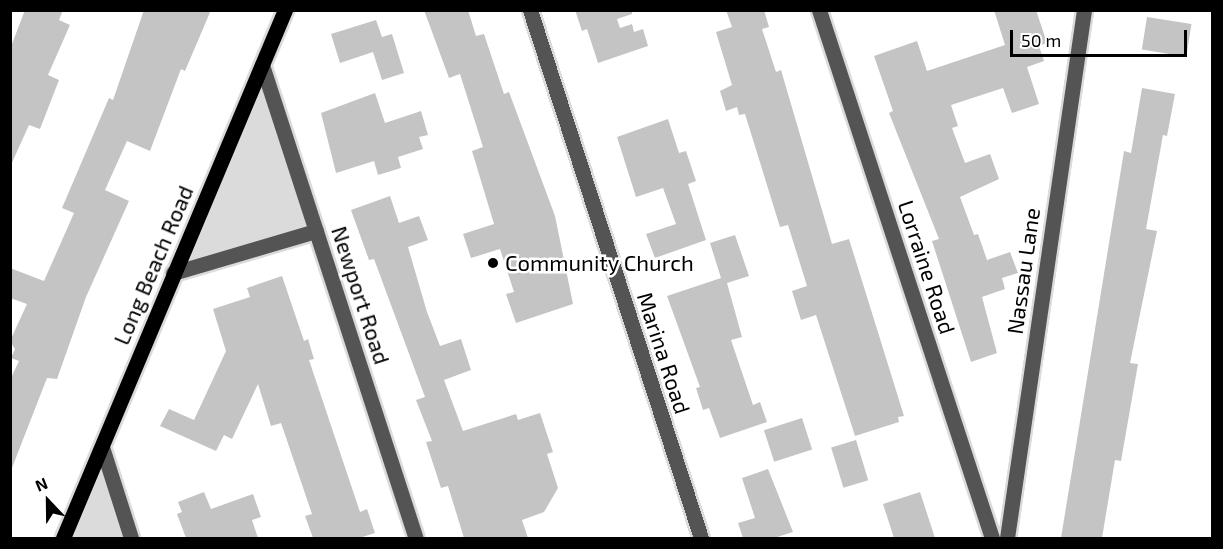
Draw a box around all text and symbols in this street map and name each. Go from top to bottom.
scale bar [1013,18,1190,56]
text: 50 m [1021,29,1061,51]
street label: Long Beach Road [108,181,198,349]
street label: Lorraine Road [893,197,961,337]
street label: Nassau Lane [1001,206,1045,336]
street label: Newport Road [326,223,396,367]
place label: Community Church [505,250,694,276]
marker: Community Church [486,256,500,270]
street label: Marina Road [632,289,696,417]
north arrow [18,471,78,531]
text: N [32,473,50,495]

